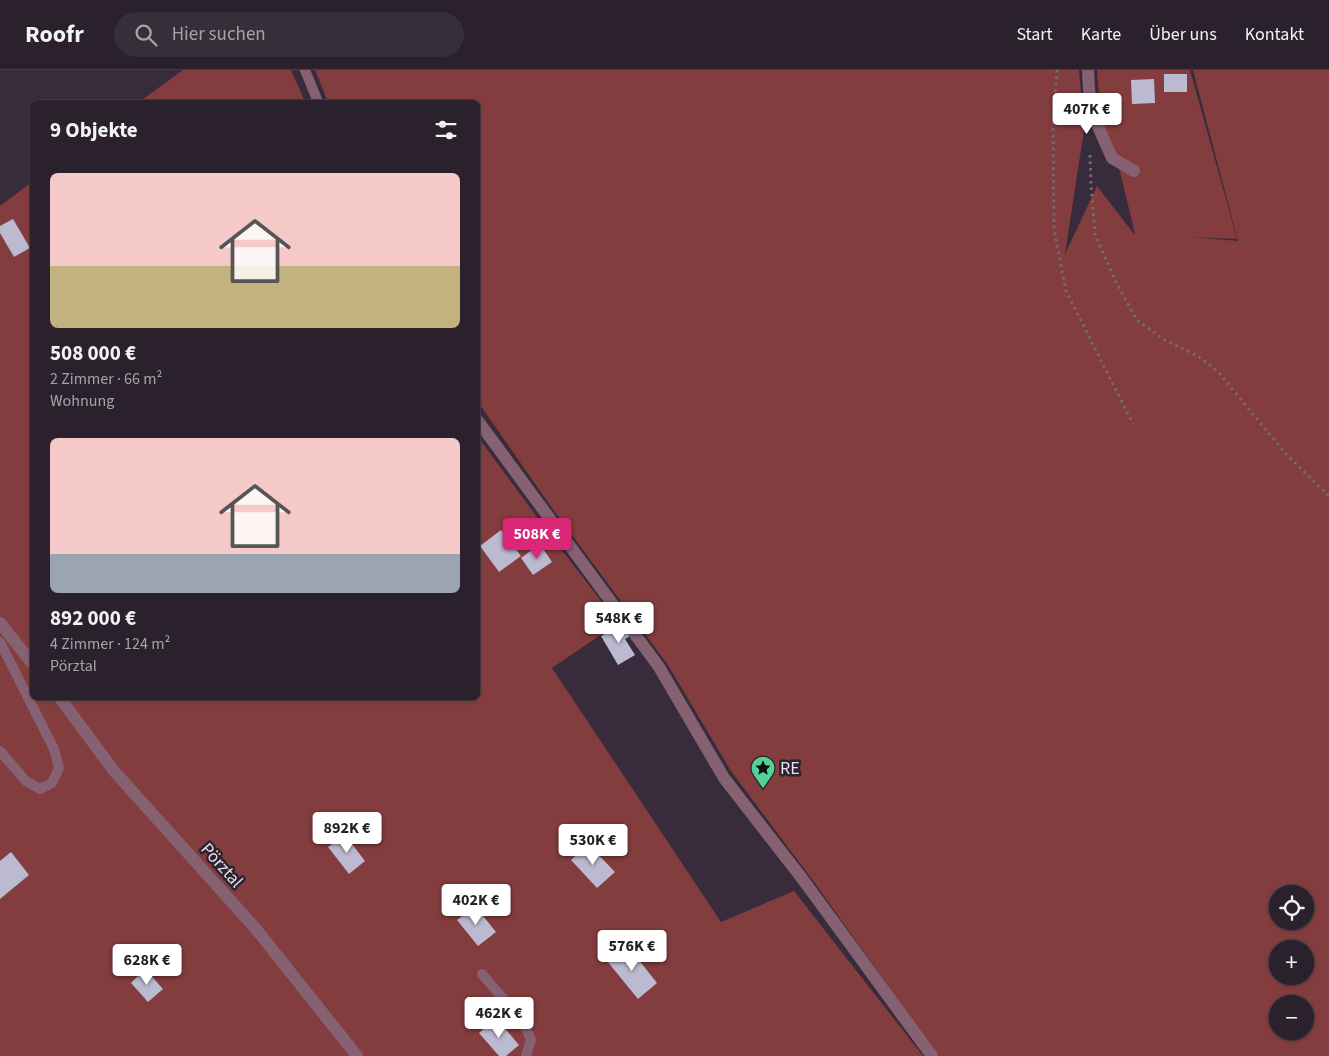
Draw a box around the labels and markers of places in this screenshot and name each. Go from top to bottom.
pin: 407K € [1046,92,1128,135]
pin: 508K € [496,518,578,560]
pin: 548K € [578,602,660,644]
place icon: RE [750,755,776,789]
place label: RE [780,756,800,781]
pin: 892K € [306,812,388,854]
pin: 530K € [552,824,634,866]
pin: 402K € [435,884,517,926]
pin: 576K € [591,930,673,972]
pin: 628K € [106,944,188,986]
pin: 462K € [458,996,540,1039]

